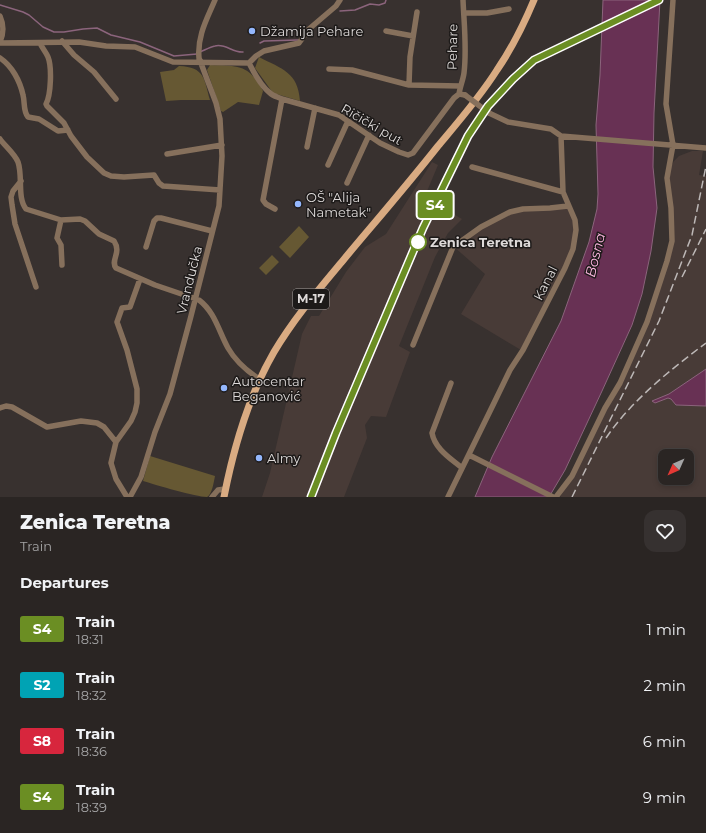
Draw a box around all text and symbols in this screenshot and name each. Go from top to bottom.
place label: Džamija Pehare [260,23,364,39]
street label: Pehare [444,24,460,70]
marker: Džamija Pehare [247,26,257,36]
street label: Ričički put [338,100,406,148]
place label: OŠ "Alija Nametak" [306,189,371,220]
line badge: S4 [417,192,453,218]
text: S4 [426,196,444,214]
marker: OŠ "Alija Nametak" [293,199,303,209]
water label: Bosna [581,231,609,279]
marker: Zenica Teretna [409,233,427,251]
place label: Zenica Teretna [430,234,531,250]
street label: Vrandučka [173,244,205,316]
street label: Kanal [530,263,560,303]
road number: M-17 [293,289,329,309]
place label: Autocentar Beganović [232,373,305,404]
marker: Autocentar Beganović [219,383,229,393]
north arrow [658,449,694,485]
map controls [658,449,694,485]
place label: Almy [267,450,301,466]
marker: Almy [254,453,264,463]
button: heart [644,510,686,552]
text: Zenica Teretna [20,511,170,534]
text: Train [20,538,52,554]
text: Departures [20,573,109,592]
text: Train [76,612,115,631]
text: S4 [33,620,51,638]
text: 1 min [647,620,686,639]
text: 18:31 [76,631,104,647]
text: Train [76,668,115,687]
text: S2 [33,676,51,694]
text: 2 min [643,676,686,695]
text: 18:32 [76,687,106,703]
text: Train [76,724,115,743]
text: S8 [33,732,51,750]
text: 6 min [643,732,686,751]
text: 18:36 [76,743,107,759]
text: Train [76,780,115,799]
text: S4 [33,788,51,806]
text: 9 min [643,788,686,807]
text: 18:39 [76,799,107,815]

